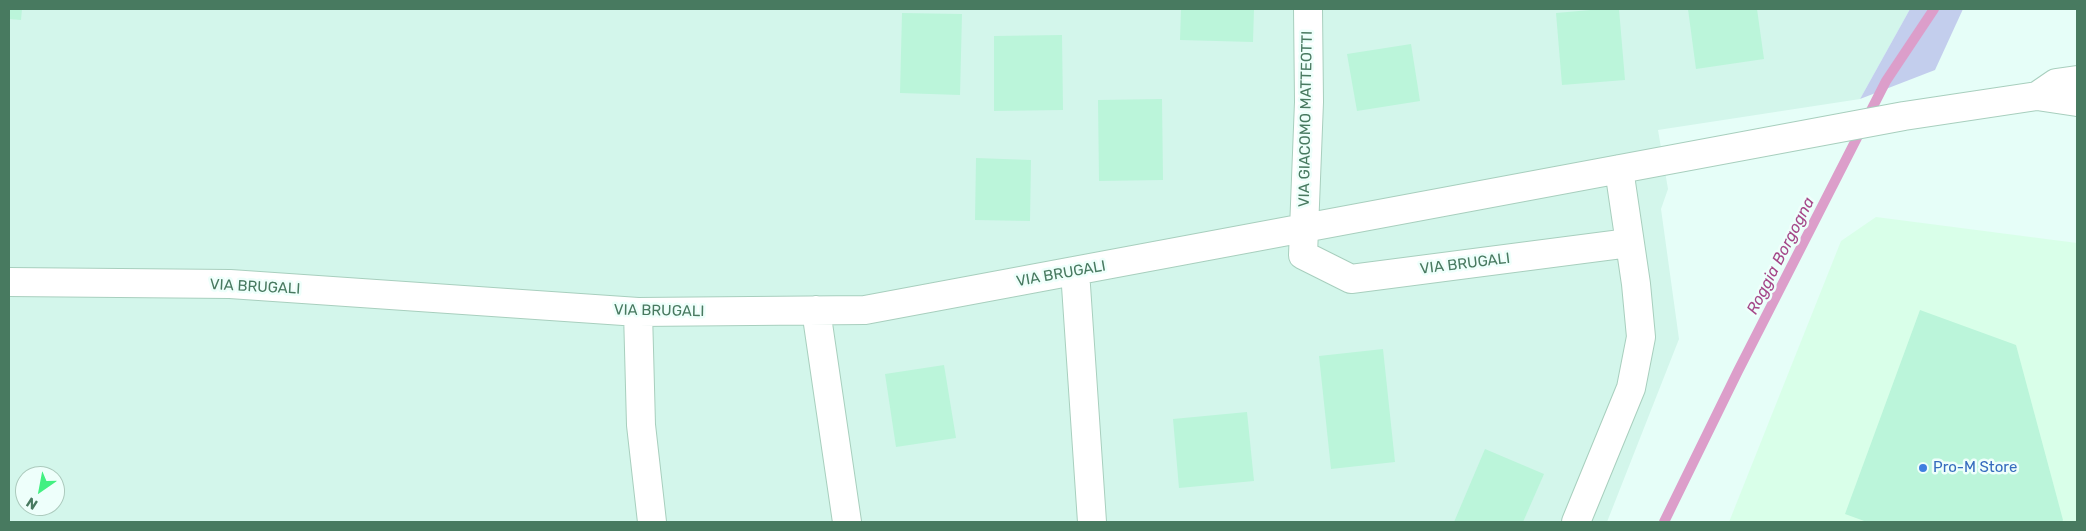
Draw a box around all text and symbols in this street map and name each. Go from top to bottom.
street label: VIA GIACOMO MATTEOTTI [1295,31,1317,207]
water label: Roggia Borgogna [1743,194,1819,318]
street label: VIA BRUGALI [1419,250,1511,278]
street label: VIA BRUGALI [1015,257,1107,291]
street label: VIA BRUGALI [209,276,301,298]
street label: VIA BRUGALI [614,301,704,321]
place label: Pro-M Store [1933,459,2017,477]
marker: Pro-M Store [1917,462,1929,474]
north arrow [15,466,65,516]
text: N [23,493,41,513]

